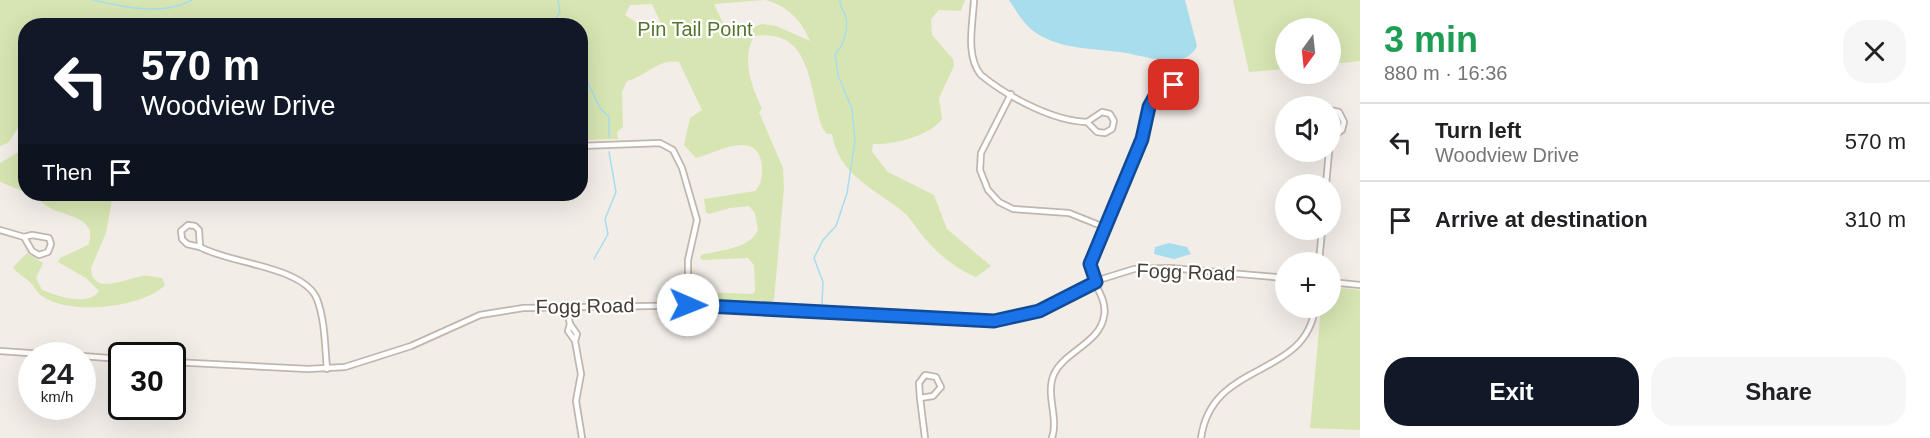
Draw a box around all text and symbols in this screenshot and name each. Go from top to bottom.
park label: Pin Tail Point [637,18,753,40]
north arrow [1275,18,1341,84]
map controls [1275,18,1341,318]
text: 3 min [1384,19,1478,60]
button: close [1843,20,1906,83]
icon: left [42,42,120,120]
text: 570 m [141,42,260,89]
pin [1148,59,1199,110]
text: 880 m · 16:36 [1384,62,1507,84]
icon: arrive [1157,68,1190,101]
text: Woodview Drive [141,91,336,121]
button: sound [1275,96,1341,162]
text: Turn left [1435,118,1521,143]
icon: left [1384,126,1417,159]
text: 570 m [1845,129,1906,154]
text: Woodview Drive [1435,144,1579,166]
icon: arrive [104,156,137,189]
text: Then [42,160,92,185]
button: search [1275,174,1341,240]
icon: arrive [1384,204,1417,237]
text: Arrive at destination [1435,207,1648,232]
text: 310 m [1845,207,1906,232]
button: + [1275,252,1341,318]
street label: Fogg Road [1136,259,1236,285]
position arrow [656,273,720,337]
street label: Fogg Road [535,294,635,318]
speed limit sign: 30 [108,342,186,420]
text: 24 [40,357,74,390]
button: Exit [1384,357,1639,426]
button: Share [1651,357,1906,426]
text: km/h [41,388,73,405]

